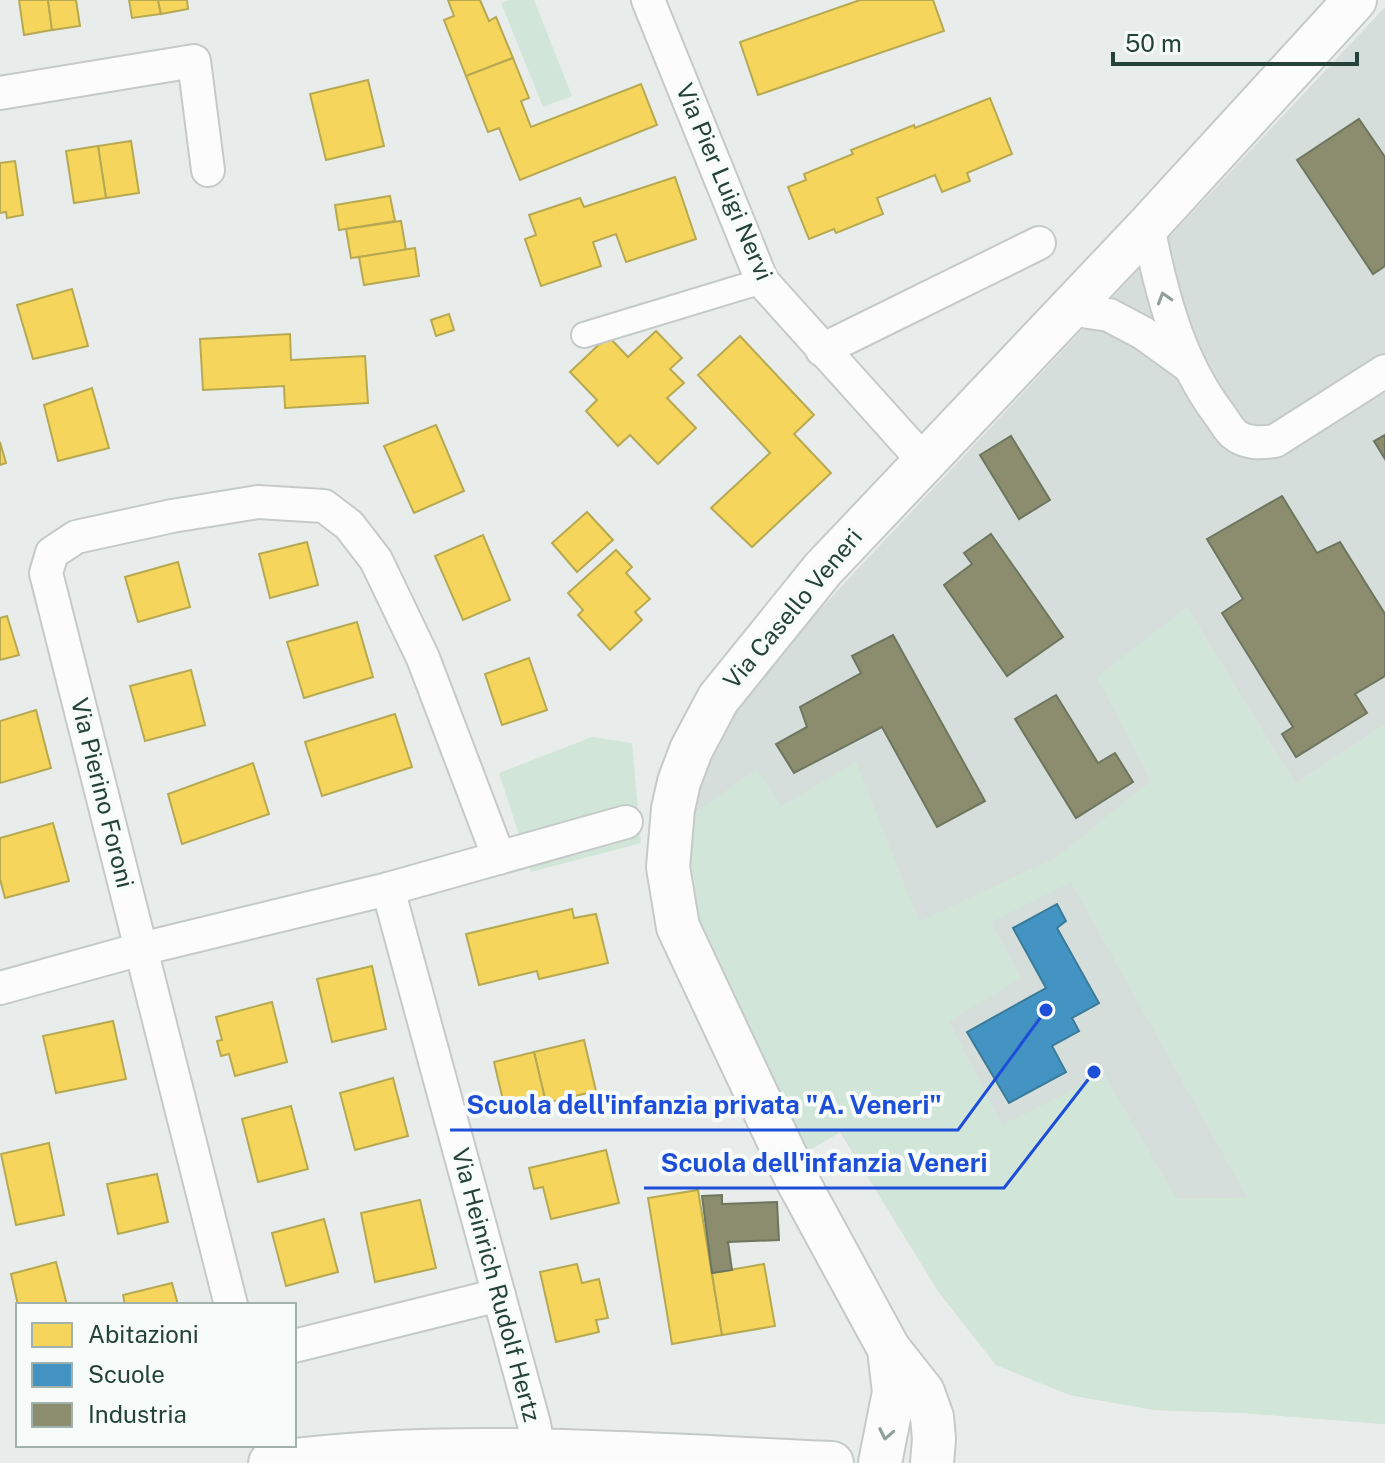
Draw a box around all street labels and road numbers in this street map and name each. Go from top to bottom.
street label: Via Pier Luigi Nervi [671,79,779,284]
street label: Via Casello Veneri [717,523,867,694]
street label: Via Pierino Foroni [66,695,140,891]
street label: Via Heinrich Rudolf Hertz [447,1145,547,1425]

